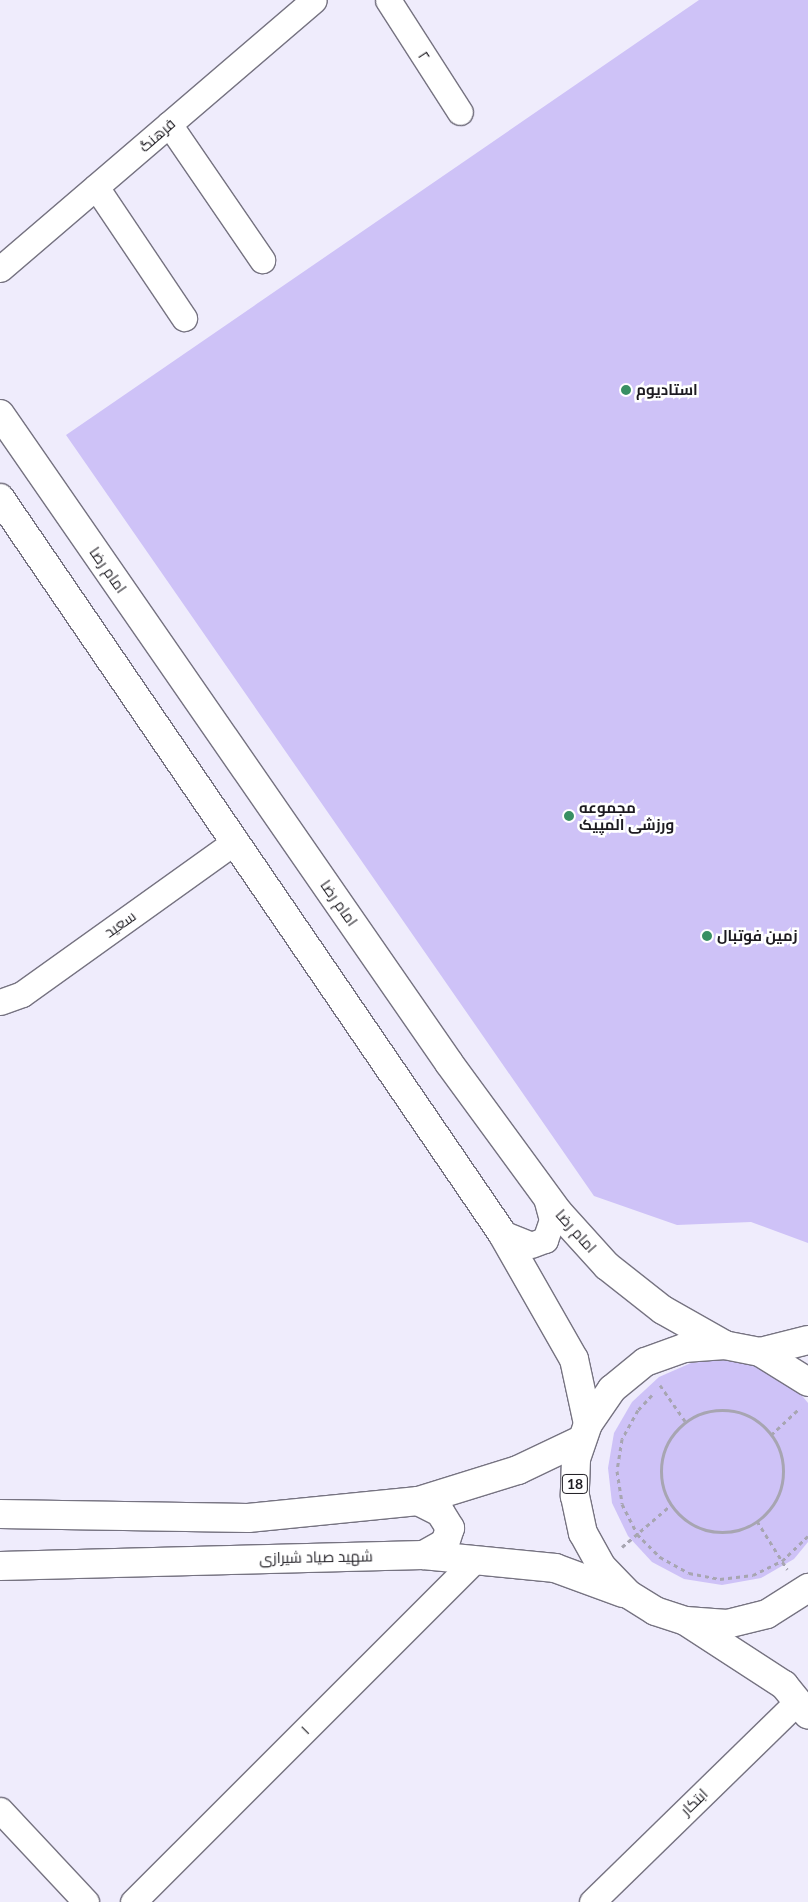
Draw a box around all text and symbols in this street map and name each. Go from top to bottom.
street label: ۲ [414,48,434,64]
street label: فرهنگ [135,114,179,156]
place label: استادیوم [636,381,698,399]
marker: استادیوم [620,384,632,396]
street label: امام رضا [86,544,130,596]
place label: مجموعه ورزشی المپیک [579,798,674,833]
marker: مجموعه ورزشی المپیک [563,810,575,822]
street label: امام رضا [317,877,361,929]
street label: سعید [101,907,139,941]
place label: زمین فوتبال [717,927,798,945]
marker: زمین فوتبال [701,930,713,942]
street label: امام رضا [552,1206,600,1256]
road number: 18 [561,1472,589,1496]
street label: شهید صیاد شیرازی [259,1547,373,1567]
street label: ۱ [297,1722,313,1738]
street label: ابتکار [677,1785,711,1819]

